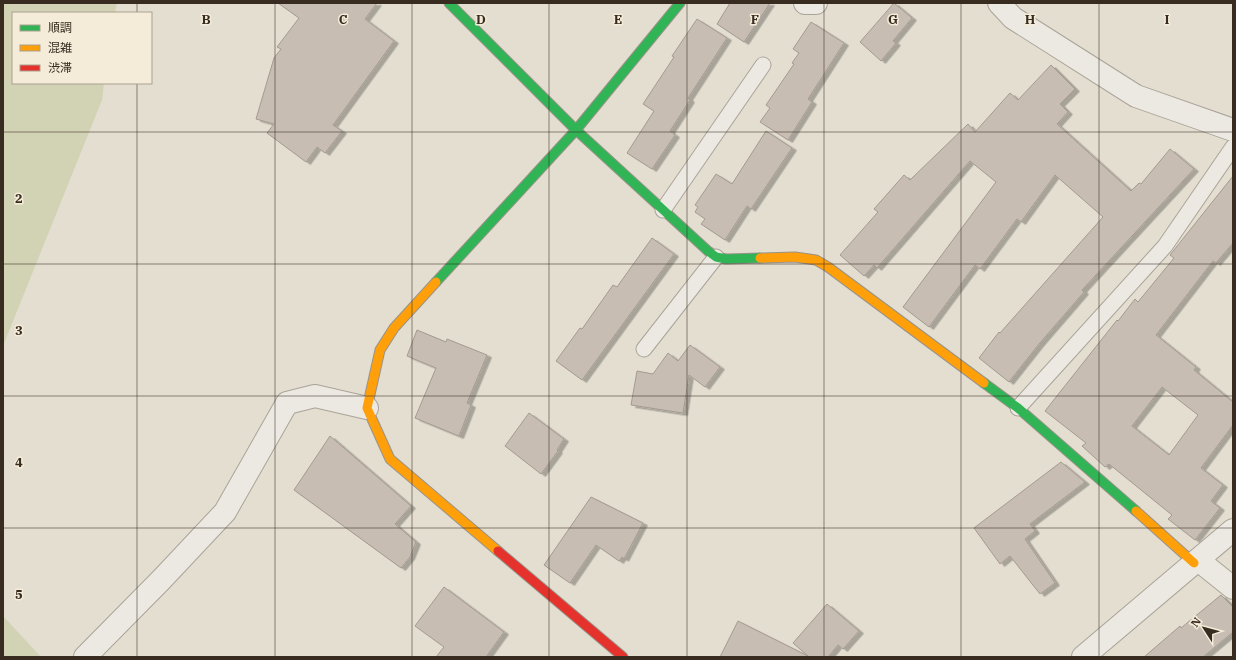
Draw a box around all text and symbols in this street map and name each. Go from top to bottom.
text: B [201,11,211,28]
text: C [339,11,348,28]
text: D [476,11,486,28]
text: E [614,11,622,28]
text: F [751,11,759,28]
text: G [888,11,898,28]
text: H [1025,11,1036,28]
text: I [1165,11,1170,28]
legend [12,12,152,84]
text: 順調 [48,20,72,35]
text: 混雑 [48,40,72,55]
text: 渋滞 [48,60,72,75]
text: 2 [15,190,23,207]
text: 3 [15,322,23,339]
text: 4 [15,454,23,471]
text: 5 [15,586,23,603]
north arrow [1184,608,1224,648]
text: N [1188,614,1204,630]

